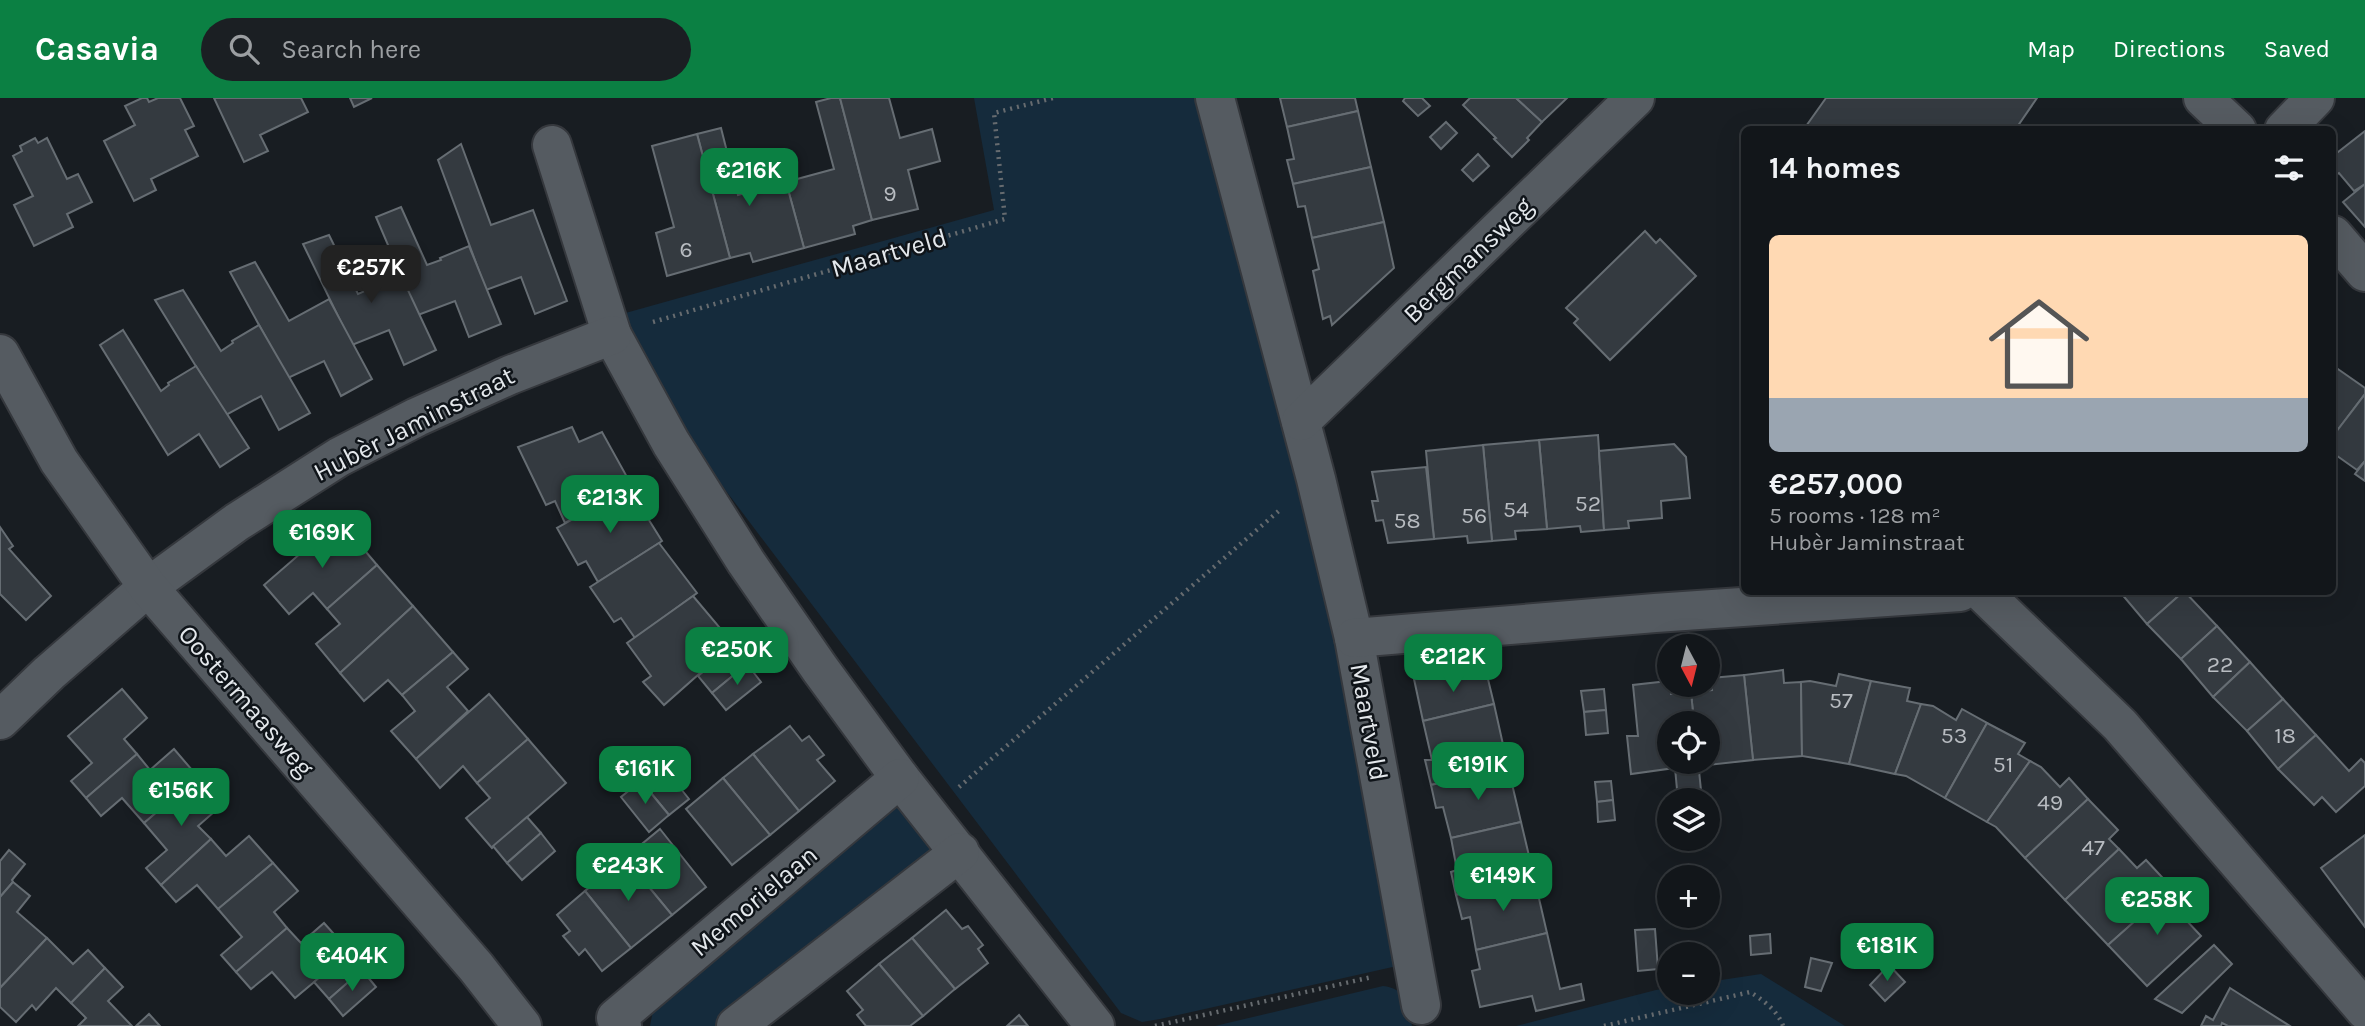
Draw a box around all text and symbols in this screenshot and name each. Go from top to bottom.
search box [201,18,691,81]
text: Casavia [35,30,159,68]
icon: search [225,30,263,68]
text: Search here [281,34,421,65]
text: Map [2027,35,2075,63]
text: Directions [2113,35,2226,63]
text: Saved [2264,35,2330,63]
pin: €216K [700,148,798,208]
icon: filters [2270,149,2308,187]
text: 14 homes [1769,150,1901,186]
text: €216K [716,157,782,184]
house number: 9 [883,180,897,207]
street label: Bergmansweg [1397,190,1539,330]
street label: Maartveld [828,222,950,284]
house number: 6 [679,236,693,263]
pin: €257K [322,246,420,305]
text: €257K [337,254,405,281]
icon: home [1976,281,2102,407]
street label: Hubèr Jaminstraat [308,360,520,488]
text: €257,000 [1769,466,1903,502]
pin: €213K [561,476,659,535]
text: €213K [577,484,643,511]
house number: 52 [1575,490,1601,517]
house number: 54 [1503,496,1529,523]
house number: 56 [1461,502,1487,529]
text: 5 rooms · 128 m² [1769,502,1941,529]
house number: 58 [1393,507,1421,534]
pin: €169K [273,510,371,570]
text: €169K [289,519,355,546]
text: Hubèr Jaminstraat [1769,529,1965,556]
street label: Oostermaasweg [172,619,320,783]
pin: €250K [688,628,786,687]
pin: €212K [1404,634,1502,694]
north arrow [1657,634,1720,696]
map controls [1657,634,1720,1005]
text: €250K [701,636,773,663]
text: €212K [1420,643,1486,670]
house number: 22 [2207,651,2233,678]
street label: Maartveld [1343,661,1395,783]
house number: 57 [1829,687,1853,714]
button: locate [1657,711,1720,774]
house number: 53 [1941,722,1967,749]
house number: 18 [2274,722,2296,749]
pin: €191K [1429,742,1527,802]
pin: €161K [596,746,694,806]
text: €191K [1448,751,1508,778]
house number: 51 [1993,751,2013,778]
text: €161K [615,755,675,782]
pin: €156K [132,768,230,828]
text: €156K [148,777,214,804]
button: layers [1657,788,1720,851]
house number: 49 [2037,789,2063,816]
house number: 47 [2081,834,2105,861]
street label: Memorielaan [684,839,824,963]
pin: €243K [579,844,677,903]
text: €243K [592,852,664,879]
pin: €149K [1454,854,1552,913]
text: €149K [1470,862,1536,889]
button: + [1657,865,1720,928]
pin: €258K [2108,878,2206,937]
text: €258K [2121,886,2193,913]
pin: €181K [1838,924,1936,983]
text: €181K [1857,932,1917,959]
pin: €404K [303,934,401,993]
text: €404K [316,942,388,969]
button: − [1657,942,1720,1005]

